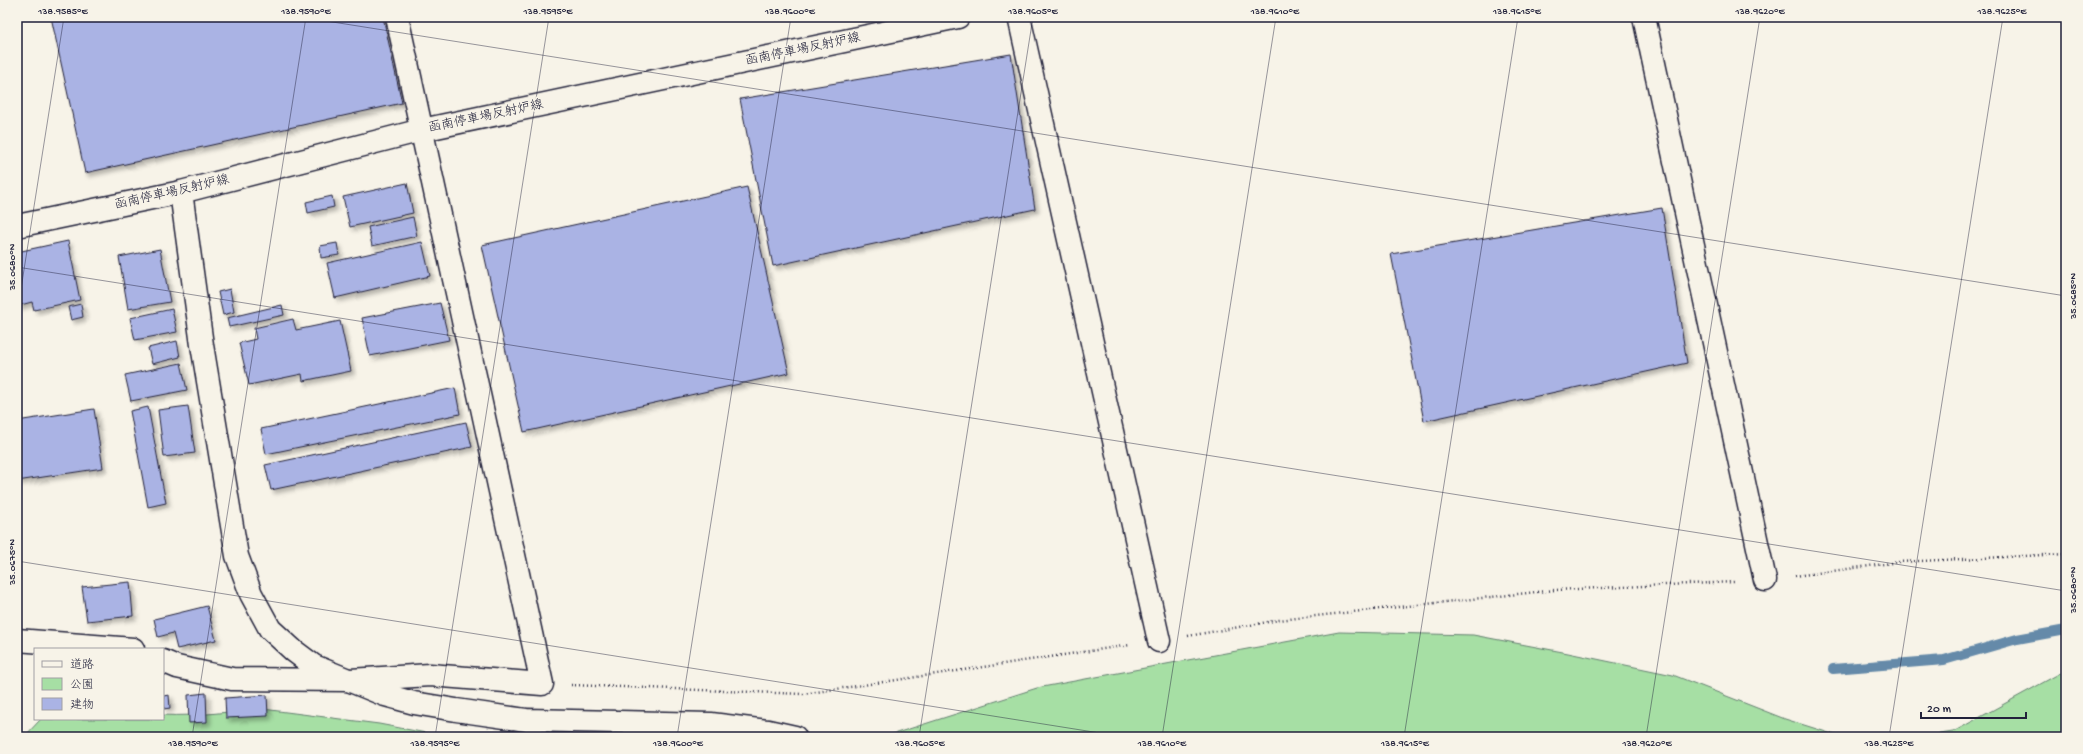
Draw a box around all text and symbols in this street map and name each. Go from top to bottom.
text: 138.9585°E [37,6,89,18]
text: 138.9590°E [280,6,332,18]
text: 138.9595°E [522,6,573,18]
text: 138.9600°E [764,6,816,18]
text: 138.9605°E [1007,6,1059,18]
text: 138.9610°E [1250,6,1300,18]
text: 138.9615°E [1492,6,1542,18]
text: 138.9620°E [1734,6,1785,18]
text: 138.9625°E [1977,6,2027,18]
street label: 函南停車場反射炉線 [744,29,863,70]
street label: 函南停車場反射炉線 [427,96,546,137]
street label: 函南停車場反射炉線 [113,171,232,213]
text: 35.0680°N [7,243,19,291]
text: 35.0685°N [2068,272,2080,320]
text: 35.0675°N [7,539,19,586]
text: 35.0680°N [2068,566,2080,614]
legend [34,648,164,720]
text: 道路 [70,658,94,673]
text: 公園 [70,678,94,693]
scale bar [1921,694,2026,720]
text: 建物 [70,698,94,713]
text: 20 m [1927,703,1952,717]
text: 138.9590°E [167,738,219,750]
text: 138.9595°E [409,738,460,750]
text: 138.9600°E [652,738,704,750]
text: 138.9605°E [894,738,946,750]
text: 138.9610°E [1137,738,1187,750]
text: 138.9615°E [1380,738,1430,750]
text: 138.9620°E [1621,738,1672,750]
text: 138.9625°E [1864,738,1914,750]

